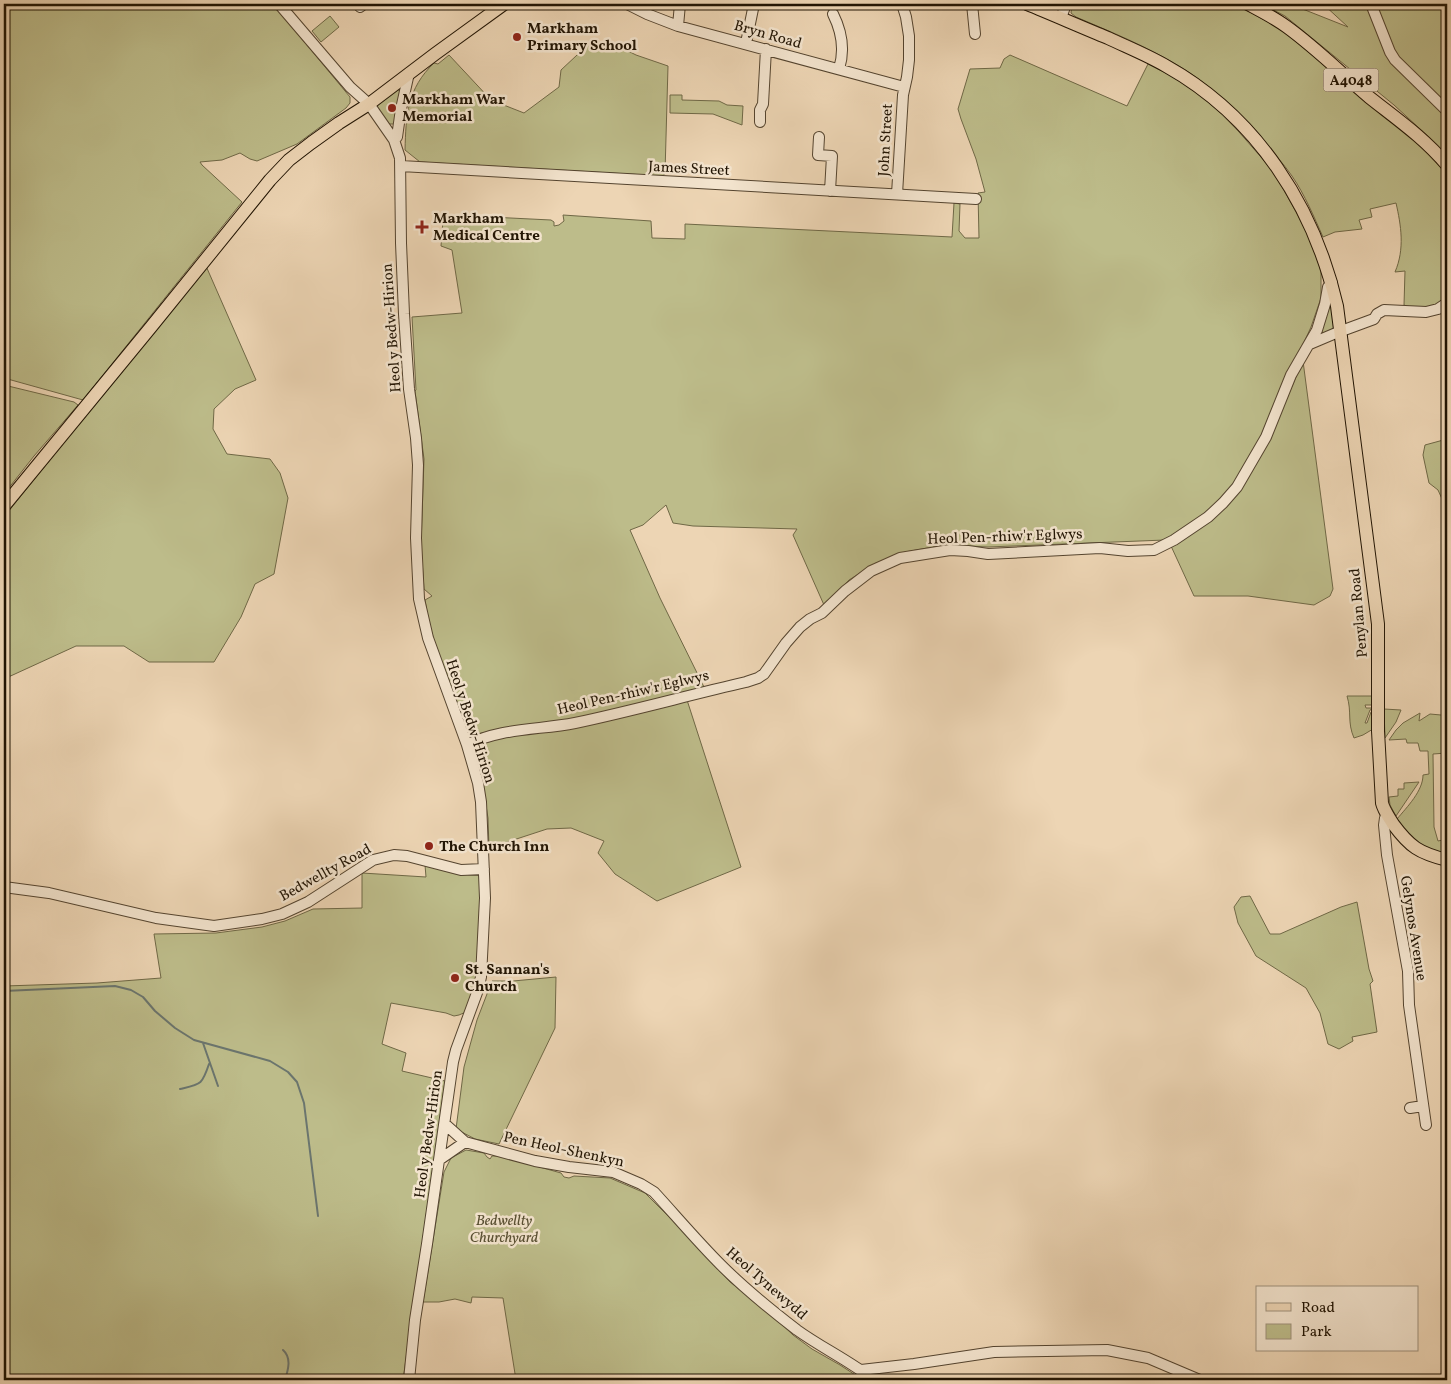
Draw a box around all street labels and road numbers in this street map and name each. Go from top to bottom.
street label: Bryn Road [731,16,804,55]
road number: A4048 [1324,68,1378,92]
street label: John Street [874,103,899,177]
street label: James Street [648,157,730,182]
street label: Heol y Bedw-Hirion [378,263,407,393]
street label: Heol Pen-rhiw'r Eglwys [927,524,1083,551]
street label: Penylan Road [1345,567,1374,659]
street label: Heol y Bedw-Hirion [440,657,500,786]
street label: Heol Pen-rhiw'r Eglwys [555,666,711,721]
street label: Bedwellty Road [276,839,376,907]
street label: Gelynos Avenue [1394,874,1431,982]
street label: Heol y Bedw-Hirion [410,1069,449,1200]
street label: Pen Heol-Shenkyn [501,1127,626,1174]
street label: Heol Tynewydd [721,1243,811,1325]

